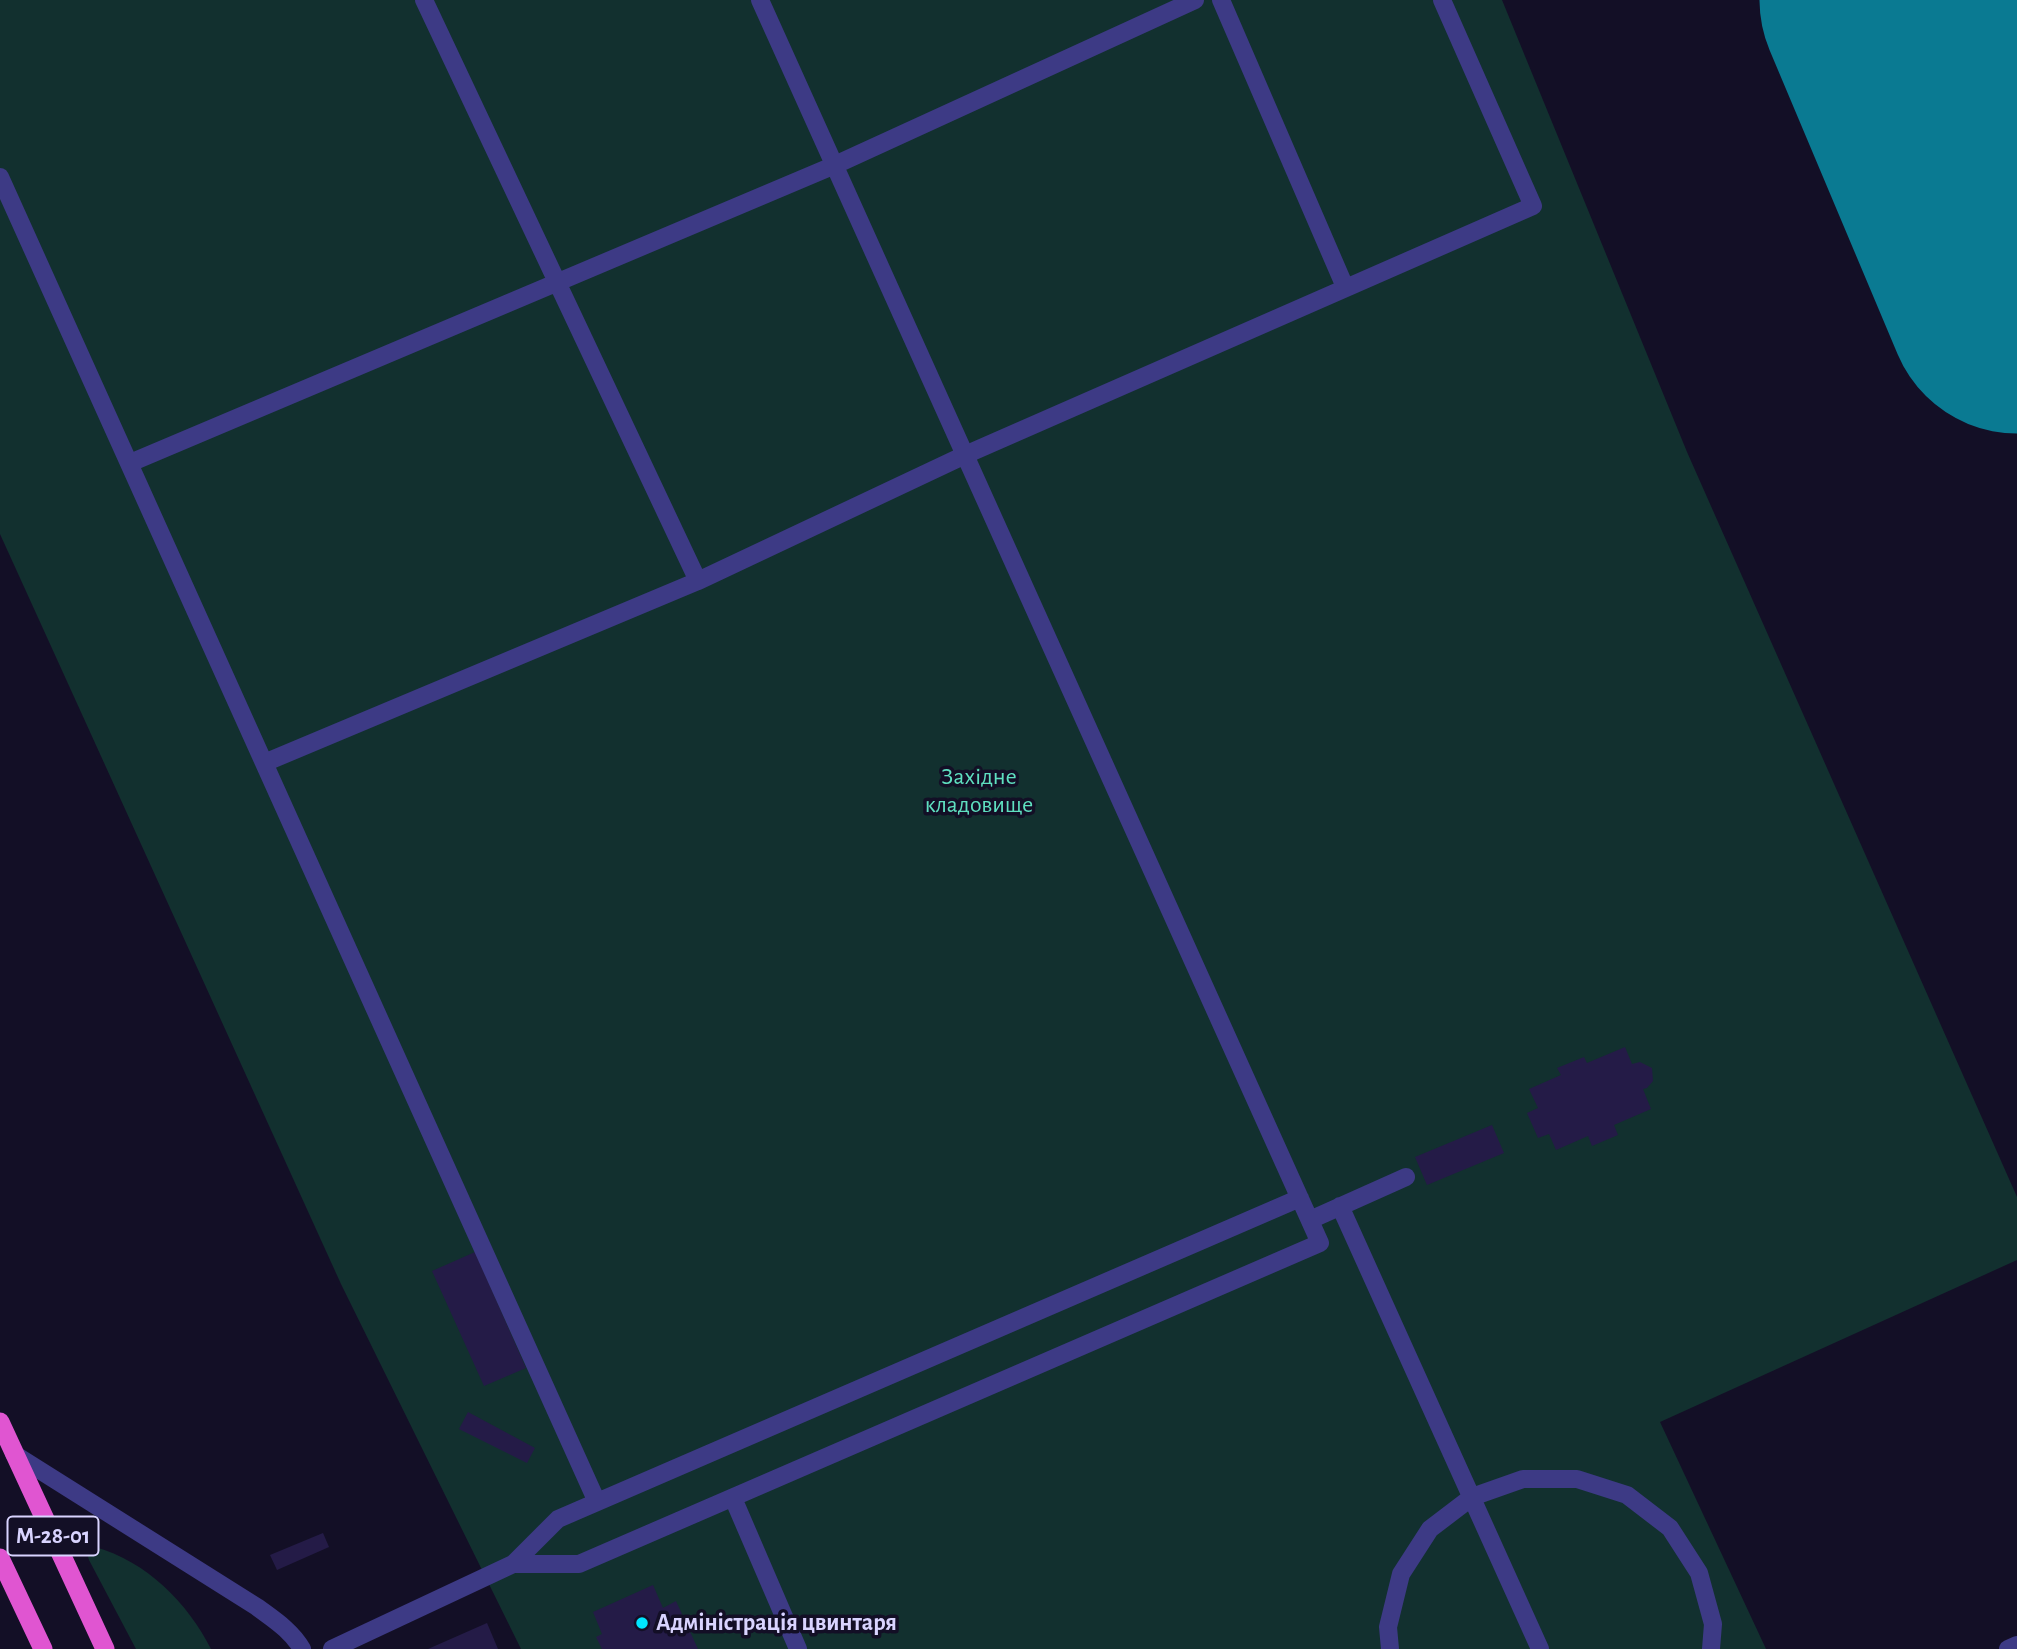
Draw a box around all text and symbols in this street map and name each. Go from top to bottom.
park label: Західне кладовище [925,763,1033,819]
road number: М-28-01 [7,1516,98,1555]
place label: Адміністрація цвинтаря [656,1609,897,1637]
marker: Адміністрація цвинтаря [634,1615,650,1631]

